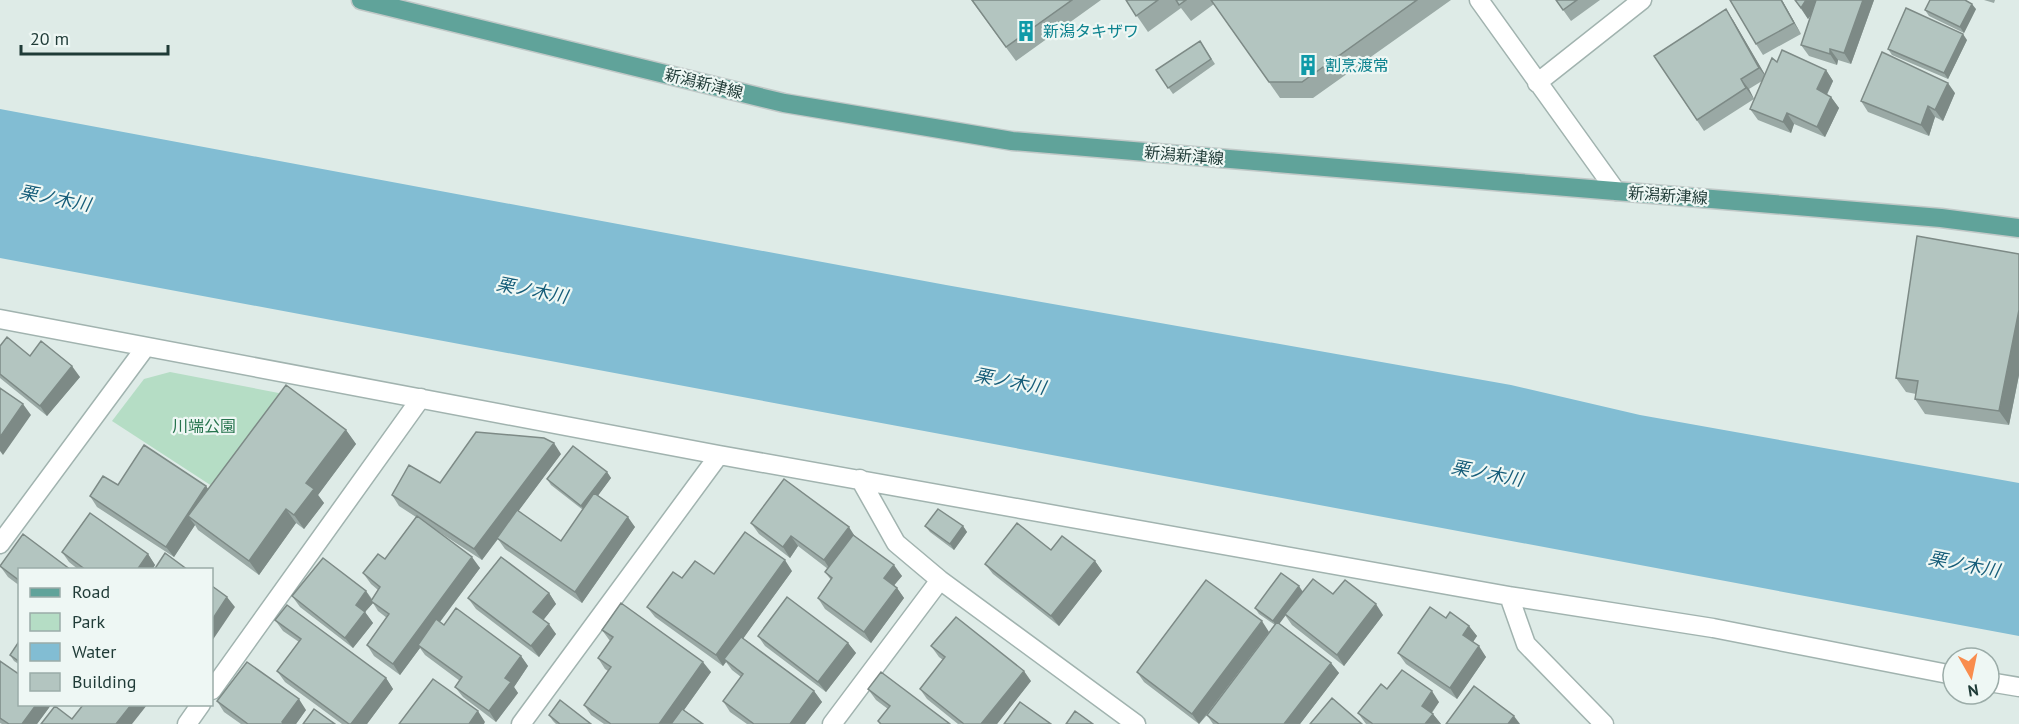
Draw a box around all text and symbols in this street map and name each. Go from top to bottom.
scale bar [21,18,168,56]
building icon: 新潟タキザワ [1014,19,1038,43]
place label: 新潟タキザワ [1043,21,1139,41]
text: 20 m [30,27,69,50]
building icon: 割烹渡常 [1296,53,1320,77]
place label: 割烹渡常 [1325,55,1389,75]
street label: 新潟新津線 [663,64,745,102]
street label: 新潟新津線 [1143,142,1225,168]
water label: 栗ノ木川 [17,180,94,217]
street label: 新潟新津線 [1627,182,1709,208]
water label: 栗ノ木川 [494,272,571,309]
water label: 栗ノ木川 [972,363,1049,400]
park label: 川端公園 [172,416,236,436]
water label: 栗ノ木川 [1449,455,1526,492]
water label: 栗ノ木川 [1926,546,2003,583]
legend [18,568,213,706]
text: Road [72,580,110,603]
text: Park [72,610,105,633]
text: Water [72,640,116,663]
north arrow [1941,646,2001,706]
text: Building [72,670,136,693]
text: N [1967,680,1980,702]

